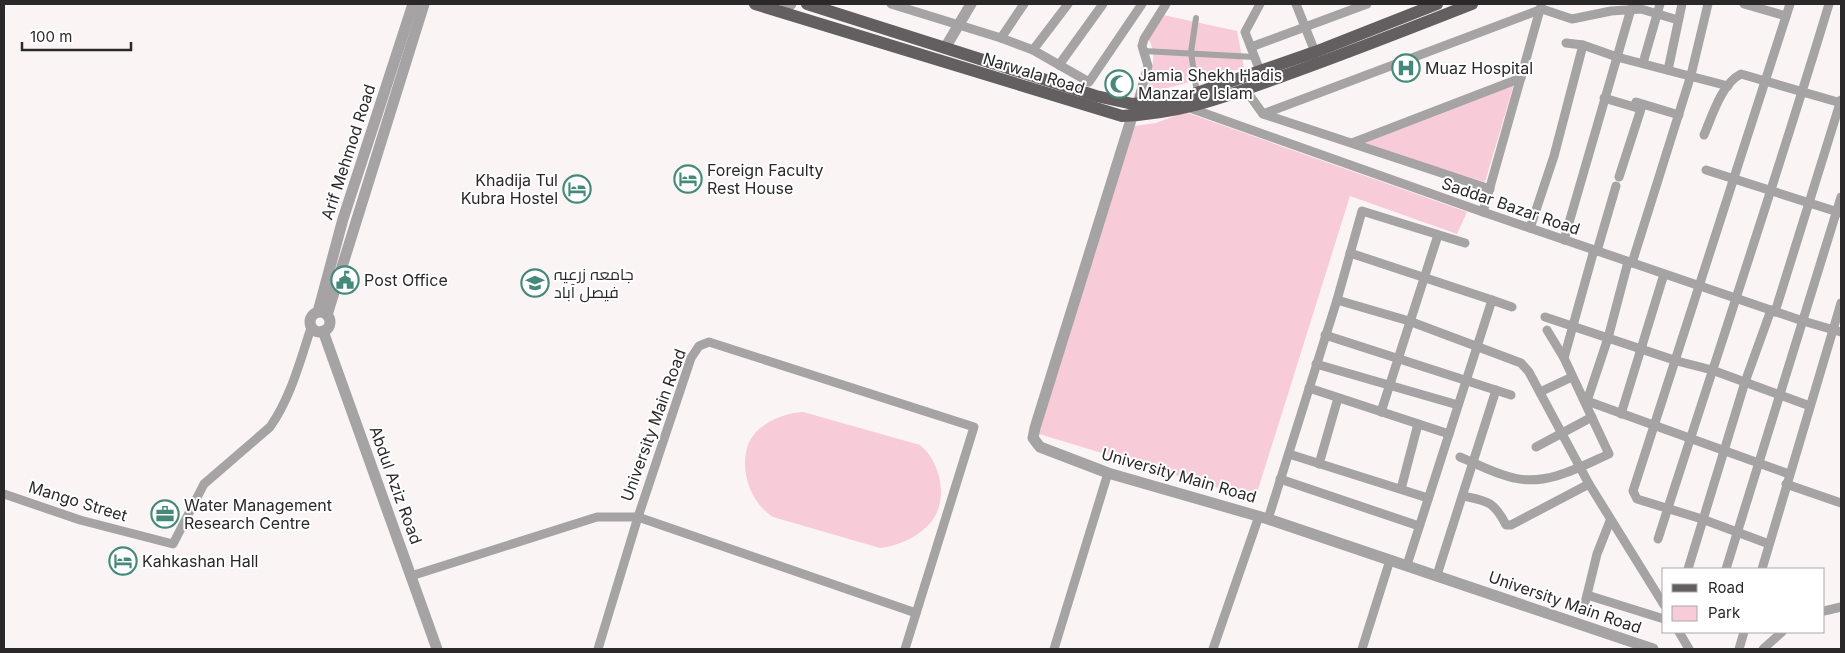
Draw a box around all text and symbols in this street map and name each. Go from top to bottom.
scale bar [22,20,131,52]
text: 100 m [30,27,72,46]
street label: Narwala Road [981,48,1087,98]
hospital icon: Muaz Hospital [1391,53,1421,83]
place label: Muaz Hospital [1425,58,1533,78]
place label: Jamia Shekh Hadis Manzar e Islam [1138,65,1282,103]
mosque icon: Jamia Shekh Hadis Manzar e Islam [1104,69,1134,99]
street label: Arif Mehmod Road [317,82,379,222]
place label: Foreign Faculty Rest House [707,160,823,198]
hotel icon: Foreign Faculty Rest House [673,164,703,194]
place label: Khadija Tul Kubra Hostel [461,170,558,208]
street label: Saddar Bazar Road [1439,173,1583,239]
hotel icon: Khadija Tul Kubra Hostel [562,174,592,204]
place label: جامعہ زرعیہ فیصل آباد [554,264,634,303]
public building icon: Post Office [330,265,360,295]
school or university icon: جامعہ زرعیہ فیصل آباد [520,268,550,298]
place label: Post Office [364,270,448,290]
street label: University Main Road [616,346,690,504]
street label: Abdul Aziz Road [365,423,427,547]
street label: University Main Road [1099,443,1259,507]
street label: Mango Street [26,477,130,525]
place label: Water Management Research Centre [184,495,332,533]
office icon: Water Management Research Centre [150,499,180,529]
hotel icon: Kahkashan Hall [108,546,138,576]
place label: Kahkashan Hall [142,551,258,571]
street label: University Main Road [1486,566,1644,638]
legend [1662,568,1825,633]
text: Road [1708,578,1744,597]
text: Park [1708,603,1741,622]

